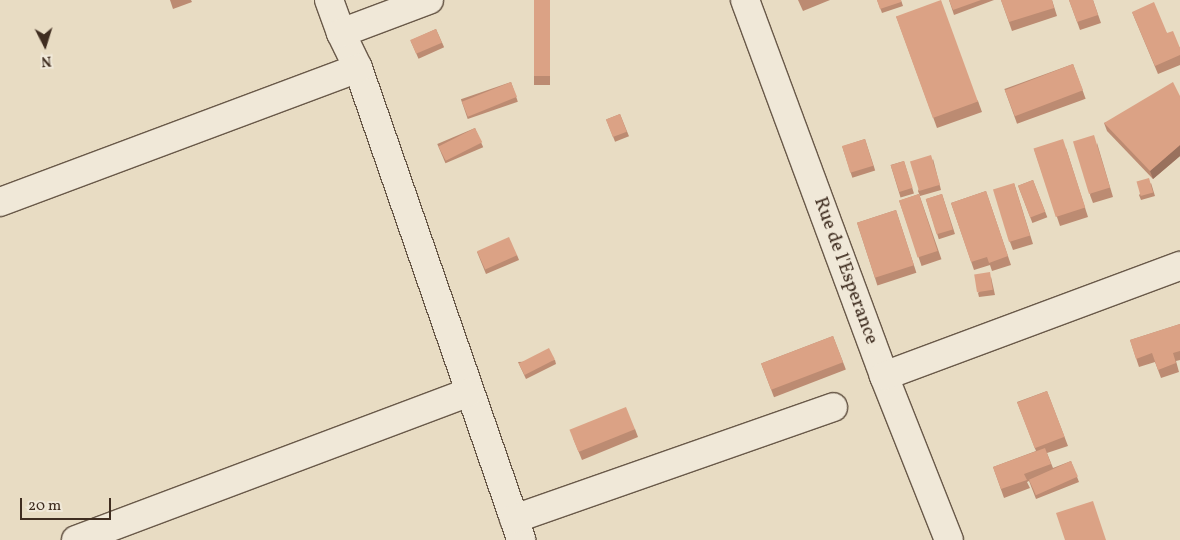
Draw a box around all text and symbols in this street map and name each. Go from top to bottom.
north arrow [20,20,70,70]
text: N [40,51,52,70]
street label: Rue de l'Esperance [808,194,882,348]
scale bar [22,488,114,520]
text: 20 m [28,496,61,517]

